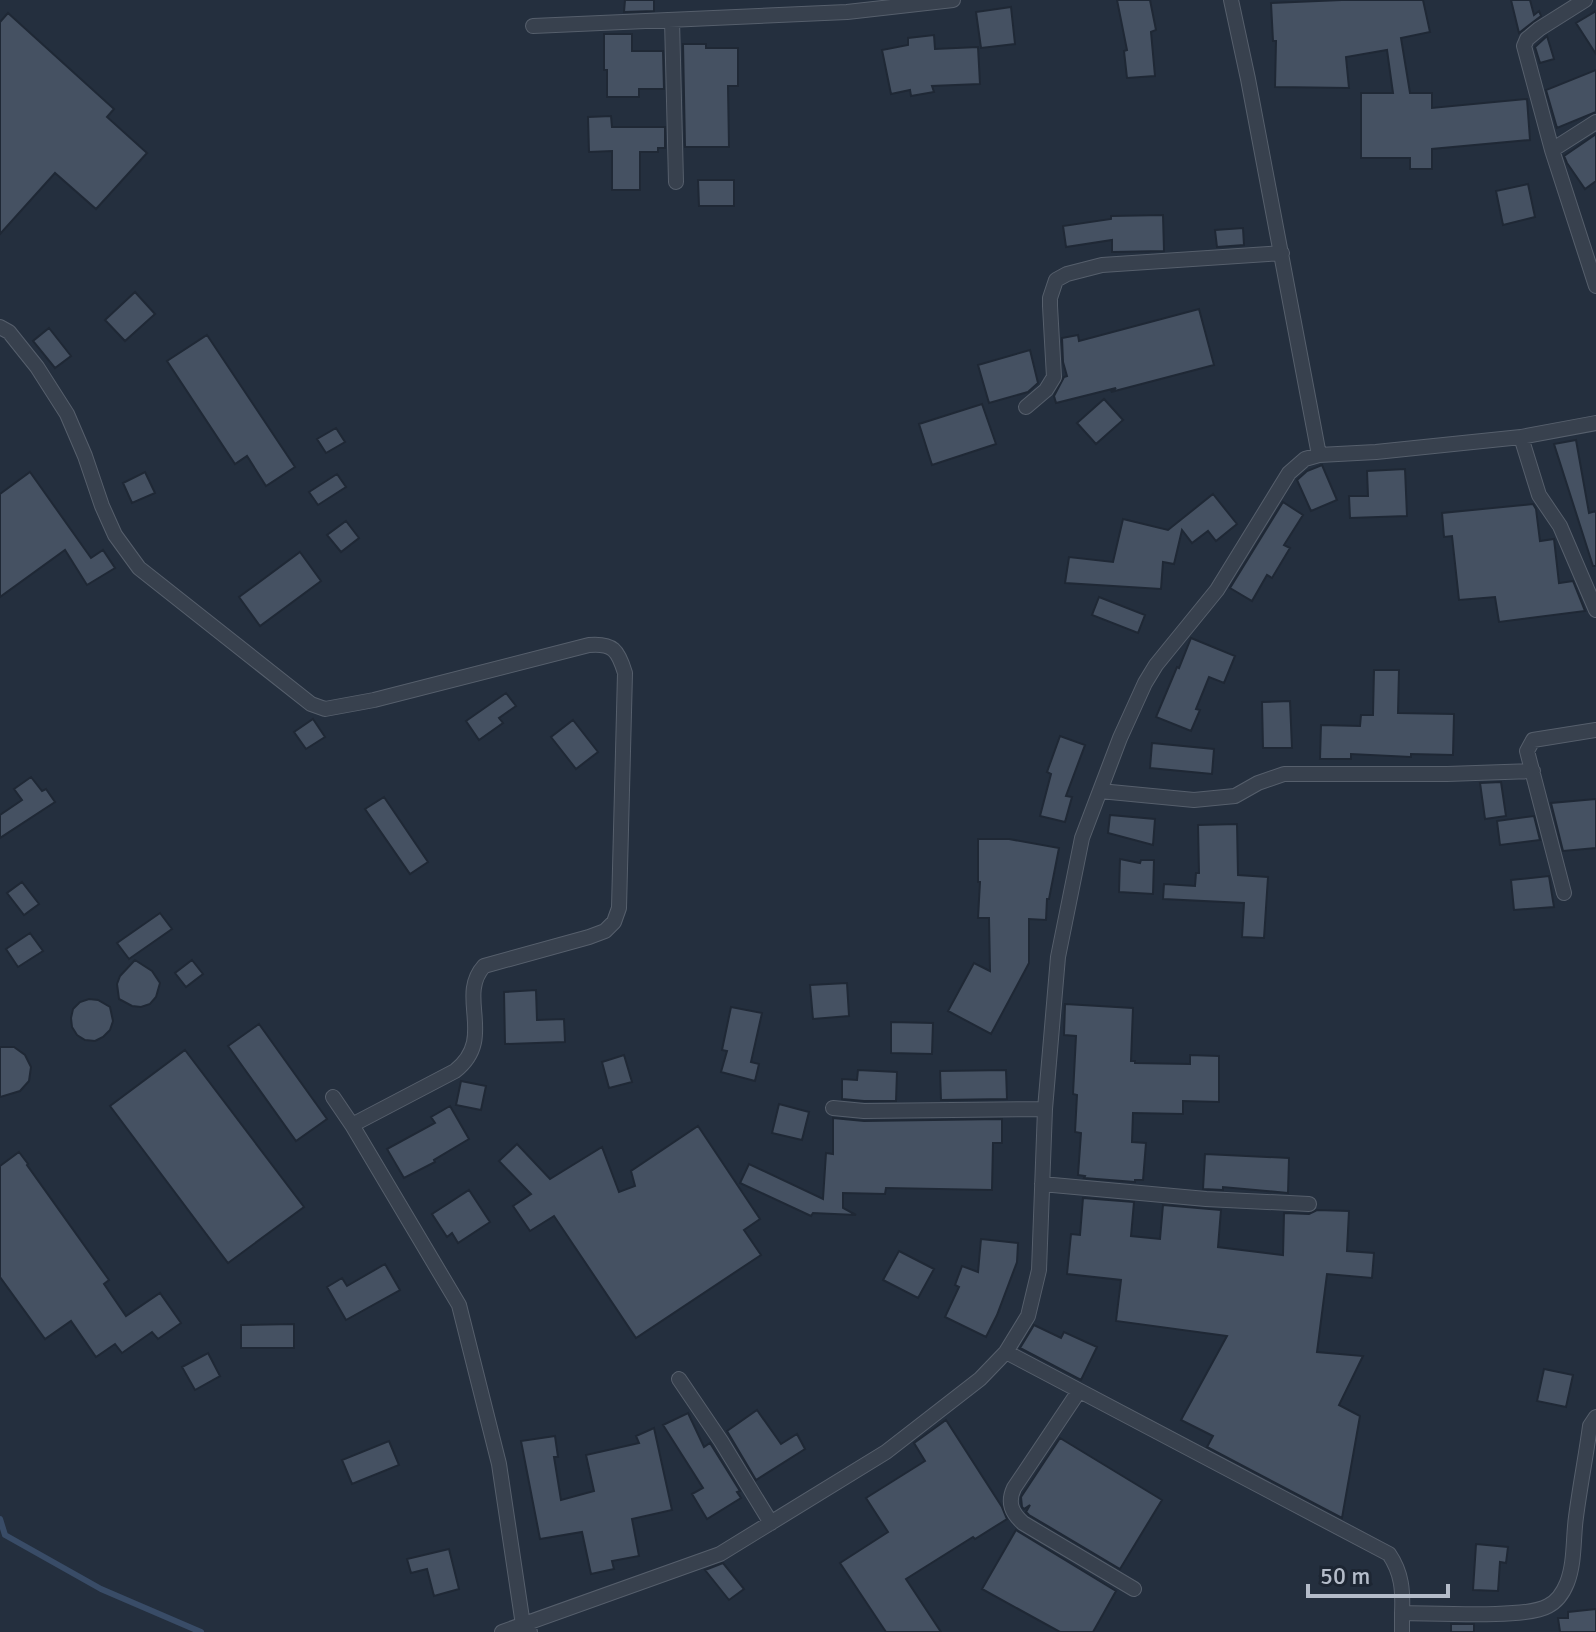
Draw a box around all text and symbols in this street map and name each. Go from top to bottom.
scale bar [1308,1548,1448,1598]
text: 50 m [1320,1561,1370,1591]

